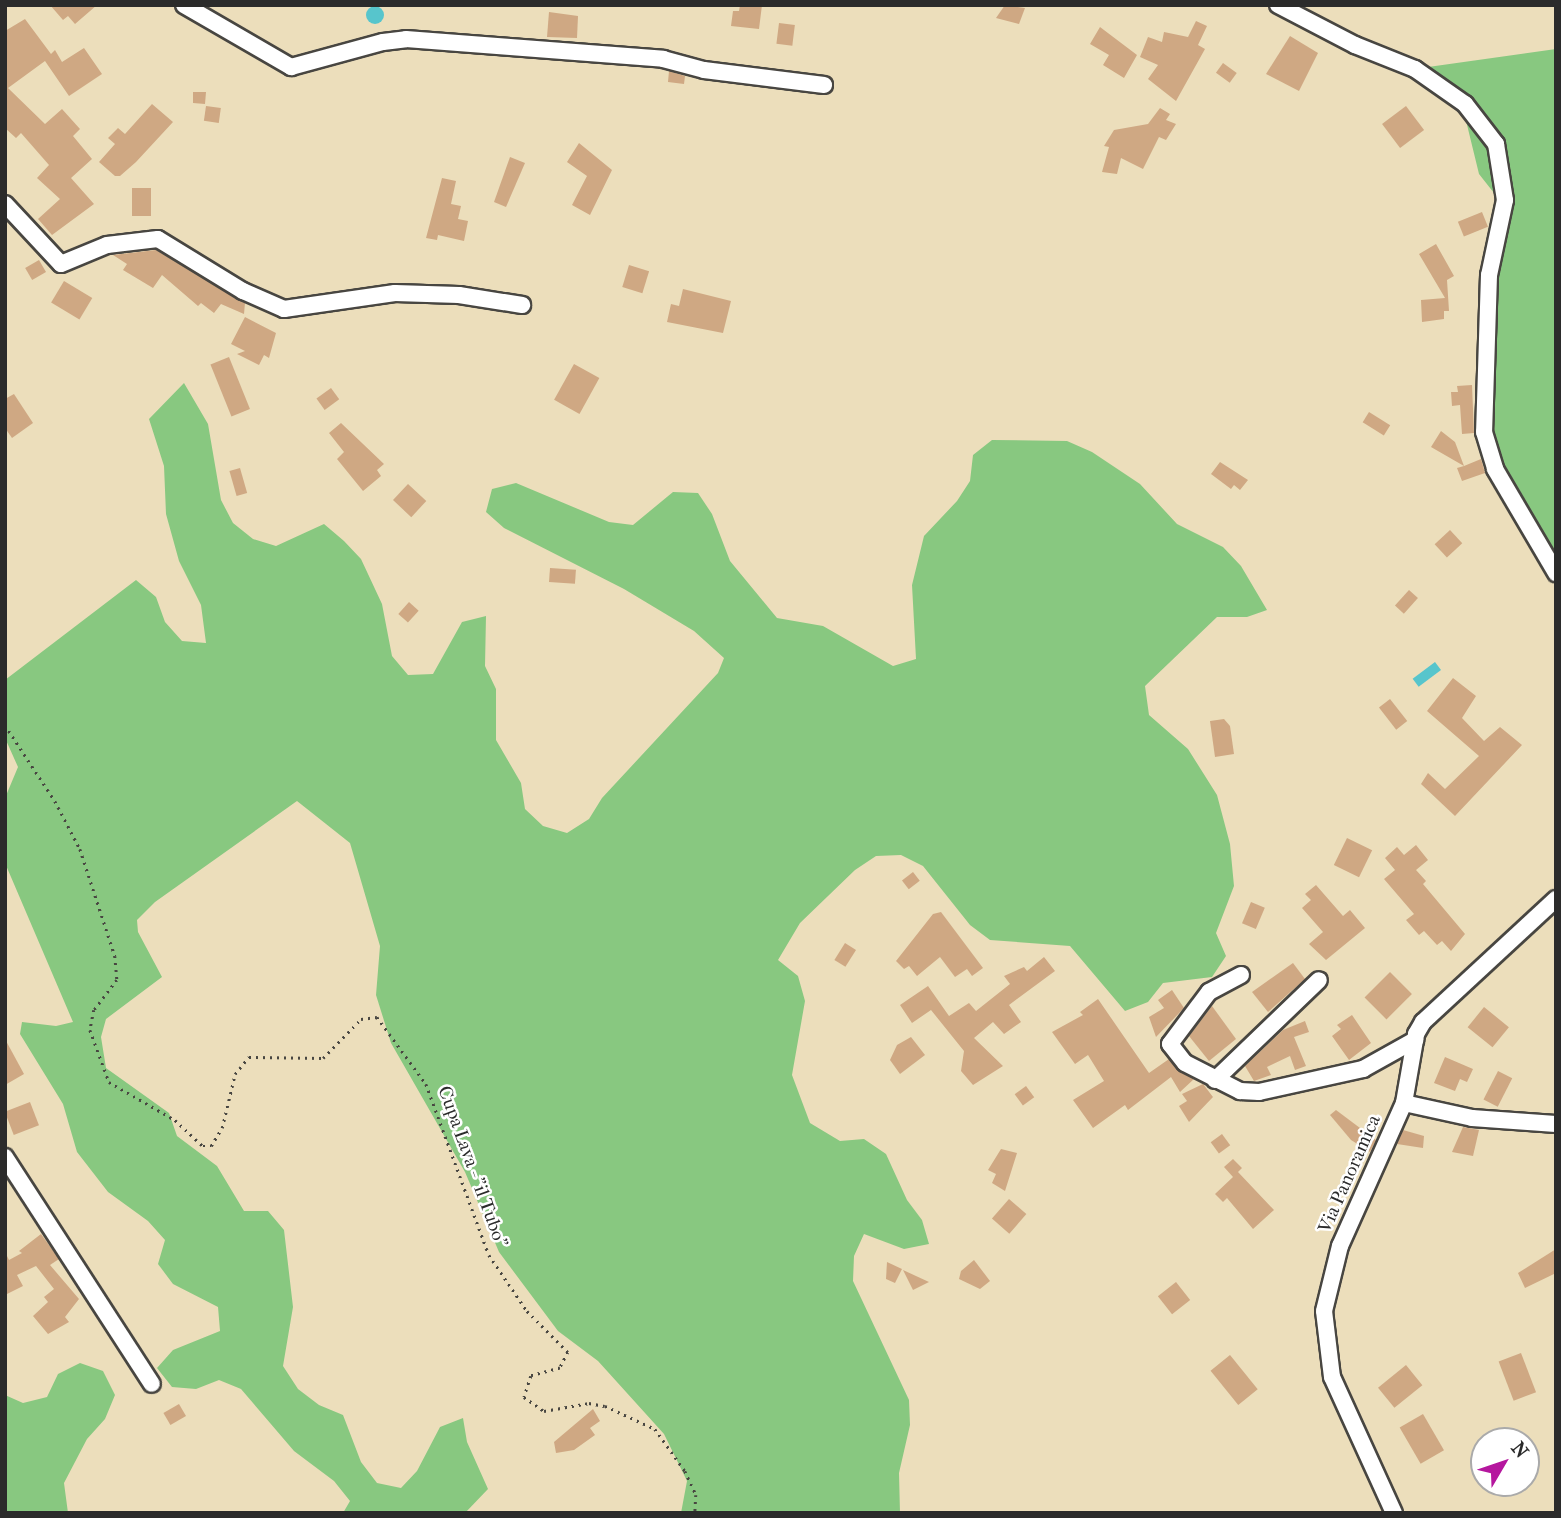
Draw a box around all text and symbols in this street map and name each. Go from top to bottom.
street label: Cupa Lava - "il Tubo" [432,1083,512,1251]
street label: Via Panoramica [1314,1112,1386,1236]
north arrow [1470,1427,1540,1497]
text: N [1507,1438,1533,1463]

